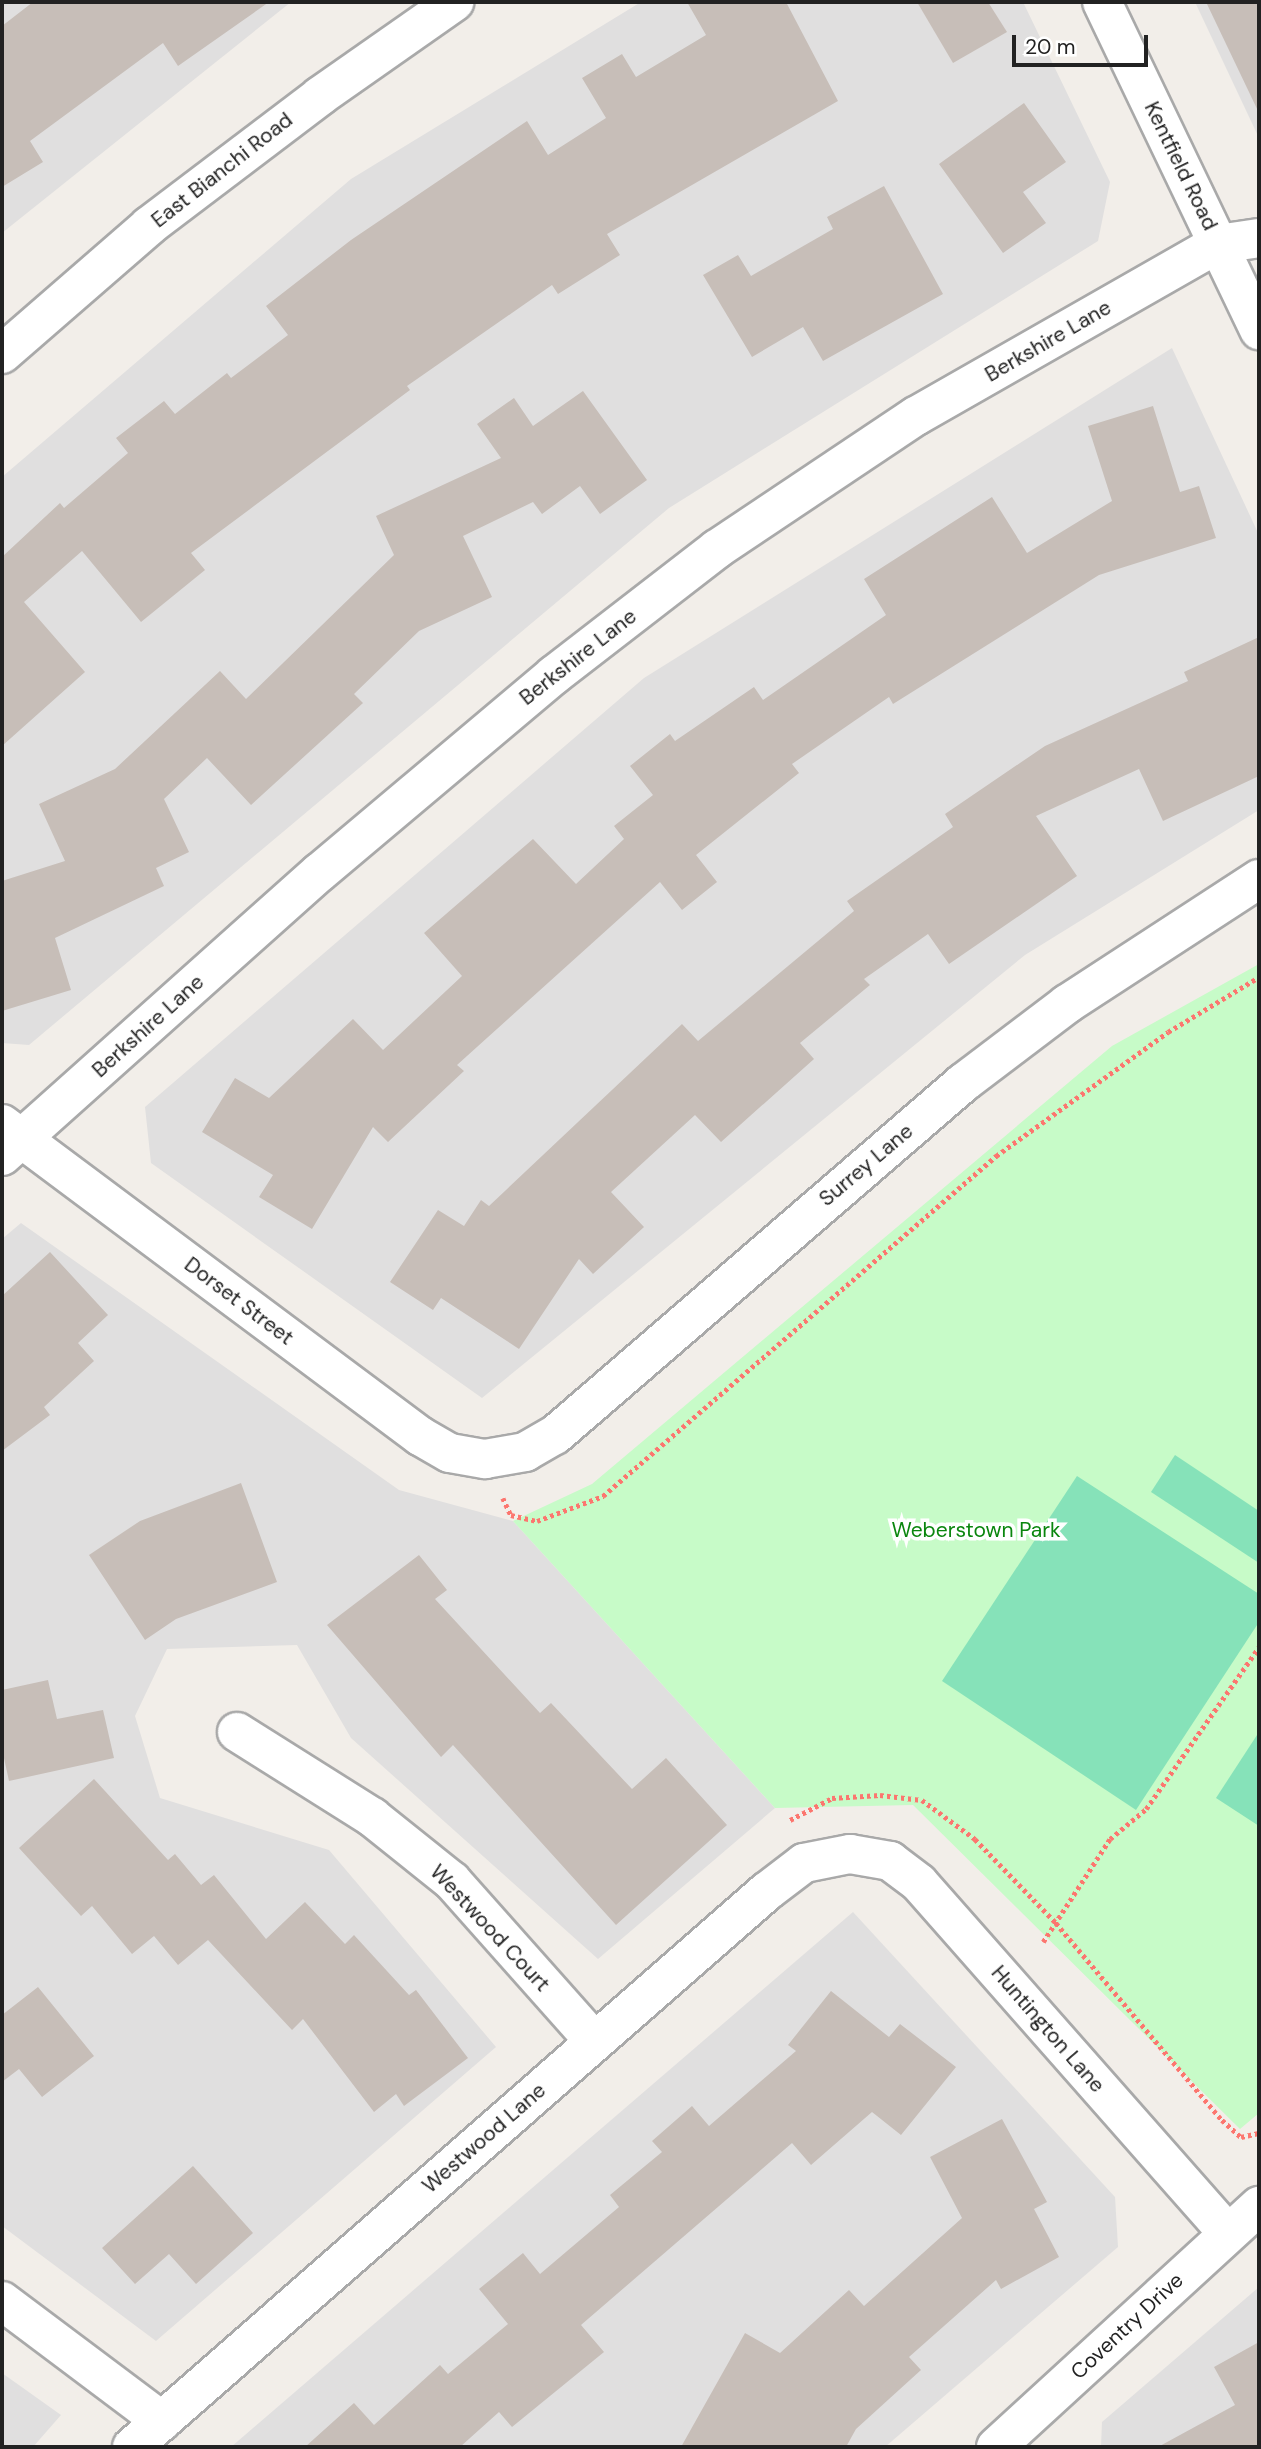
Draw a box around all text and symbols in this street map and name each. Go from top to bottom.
scale bar [1016,21,1152,65]
text: 20 m [1025,33,1076,61]
street label: Kentfield Road [1139,98,1223,234]
street label: East Bianchi Road [146,107,298,233]
street label: Berkshire Lane [980,295,1116,387]
street label: Berkshire Lane [515,604,641,710]
street label: Berkshire Lane [87,969,209,1083]
street label: Surrey Lane [814,1119,918,1211]
street label: Dorset Street [179,1252,299,1350]
park label: Weberstown Park [891,1517,1061,1543]
street label: Westwood Court [425,1859,555,1997]
street label: Huntington Lane [986,1960,1110,2098]
street label: Westwood Lane [417,2078,551,2198]
street label: Coventry Drive [1066,2268,1188,2384]

